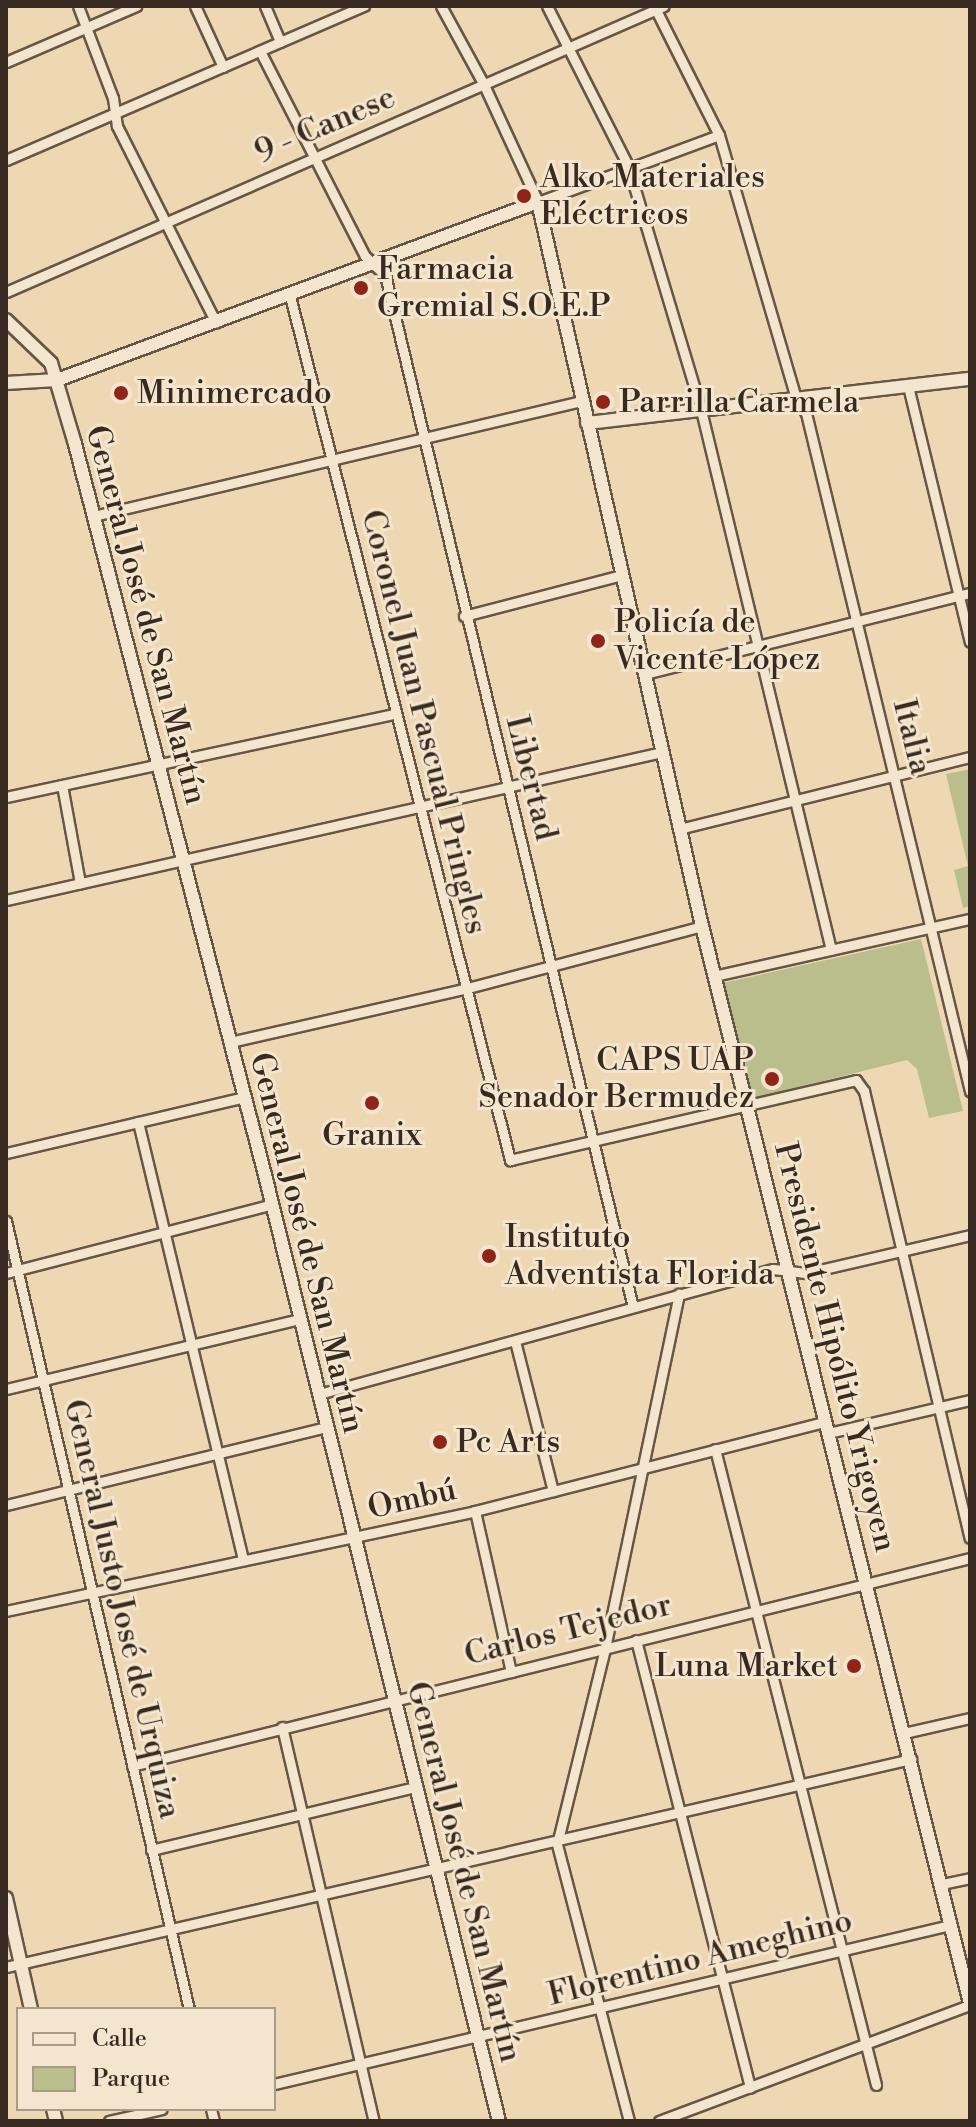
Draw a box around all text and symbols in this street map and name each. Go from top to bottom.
street label: 9 - Canese [249,78,401,172]
place label: Alko Materiales Eléctricos [540,159,765,234]
marker: Alko Materiales Eléctricos [515,187,533,205]
place label: Farmacia Gremial S.O.E.P [377,251,611,326]
marker: Farmacia Gremial S.O.E.P [352,279,370,297]
place label: Minimercado [137,374,332,412]
place label: Parrilla Carmela [619,383,859,421]
marker: Minimercado [112,384,130,402]
marker: Parrilla Carmela [594,393,612,411]
street label: General José de San Martín [77,421,215,809]
street label: Coronel Juan Pascual Pringles [353,506,495,938]
place label: Policía de Vicente López [614,604,820,679]
marker: Policía de Vicente López [589,632,607,650]
street label: Italia [884,695,940,779]
street label: Libertad [497,712,565,844]
place label: CAPS UAP Senador Bermudez [479,1042,754,1117]
street label: General José de San Martín [241,1049,373,1437]
marker: CAPS UAP Senador Bermudez [761,1068,783,1090]
marker: Granix [363,1094,381,1112]
place label: Granix [322,1116,422,1154]
street label: Presidente Hipólito Yrigoyen [766,1138,904,1556]
place label: Instituto Adventista Florida [505,1219,774,1294]
marker: Instituto Adventista Florida [480,1247,498,1265]
street label: General Justo José de Urquiza [55,1396,189,1822]
place label: Pc Arts [456,1423,560,1461]
marker: Pc Arts [431,1433,449,1451]
street label: Ombú [364,1470,460,1528]
street label: Carlos Tejedor [460,1586,676,1674]
place label: Luna Market [655,1647,838,1685]
marker: Luna Market [845,1657,863,1675]
street label: General José de San Martín [398,1678,530,2066]
street label: Florentino Ameghino [544,1902,856,2014]
legend [16,2007,276,2111]
text: Calle [92,2024,147,2054]
text: Parque [92,2064,170,2094]

